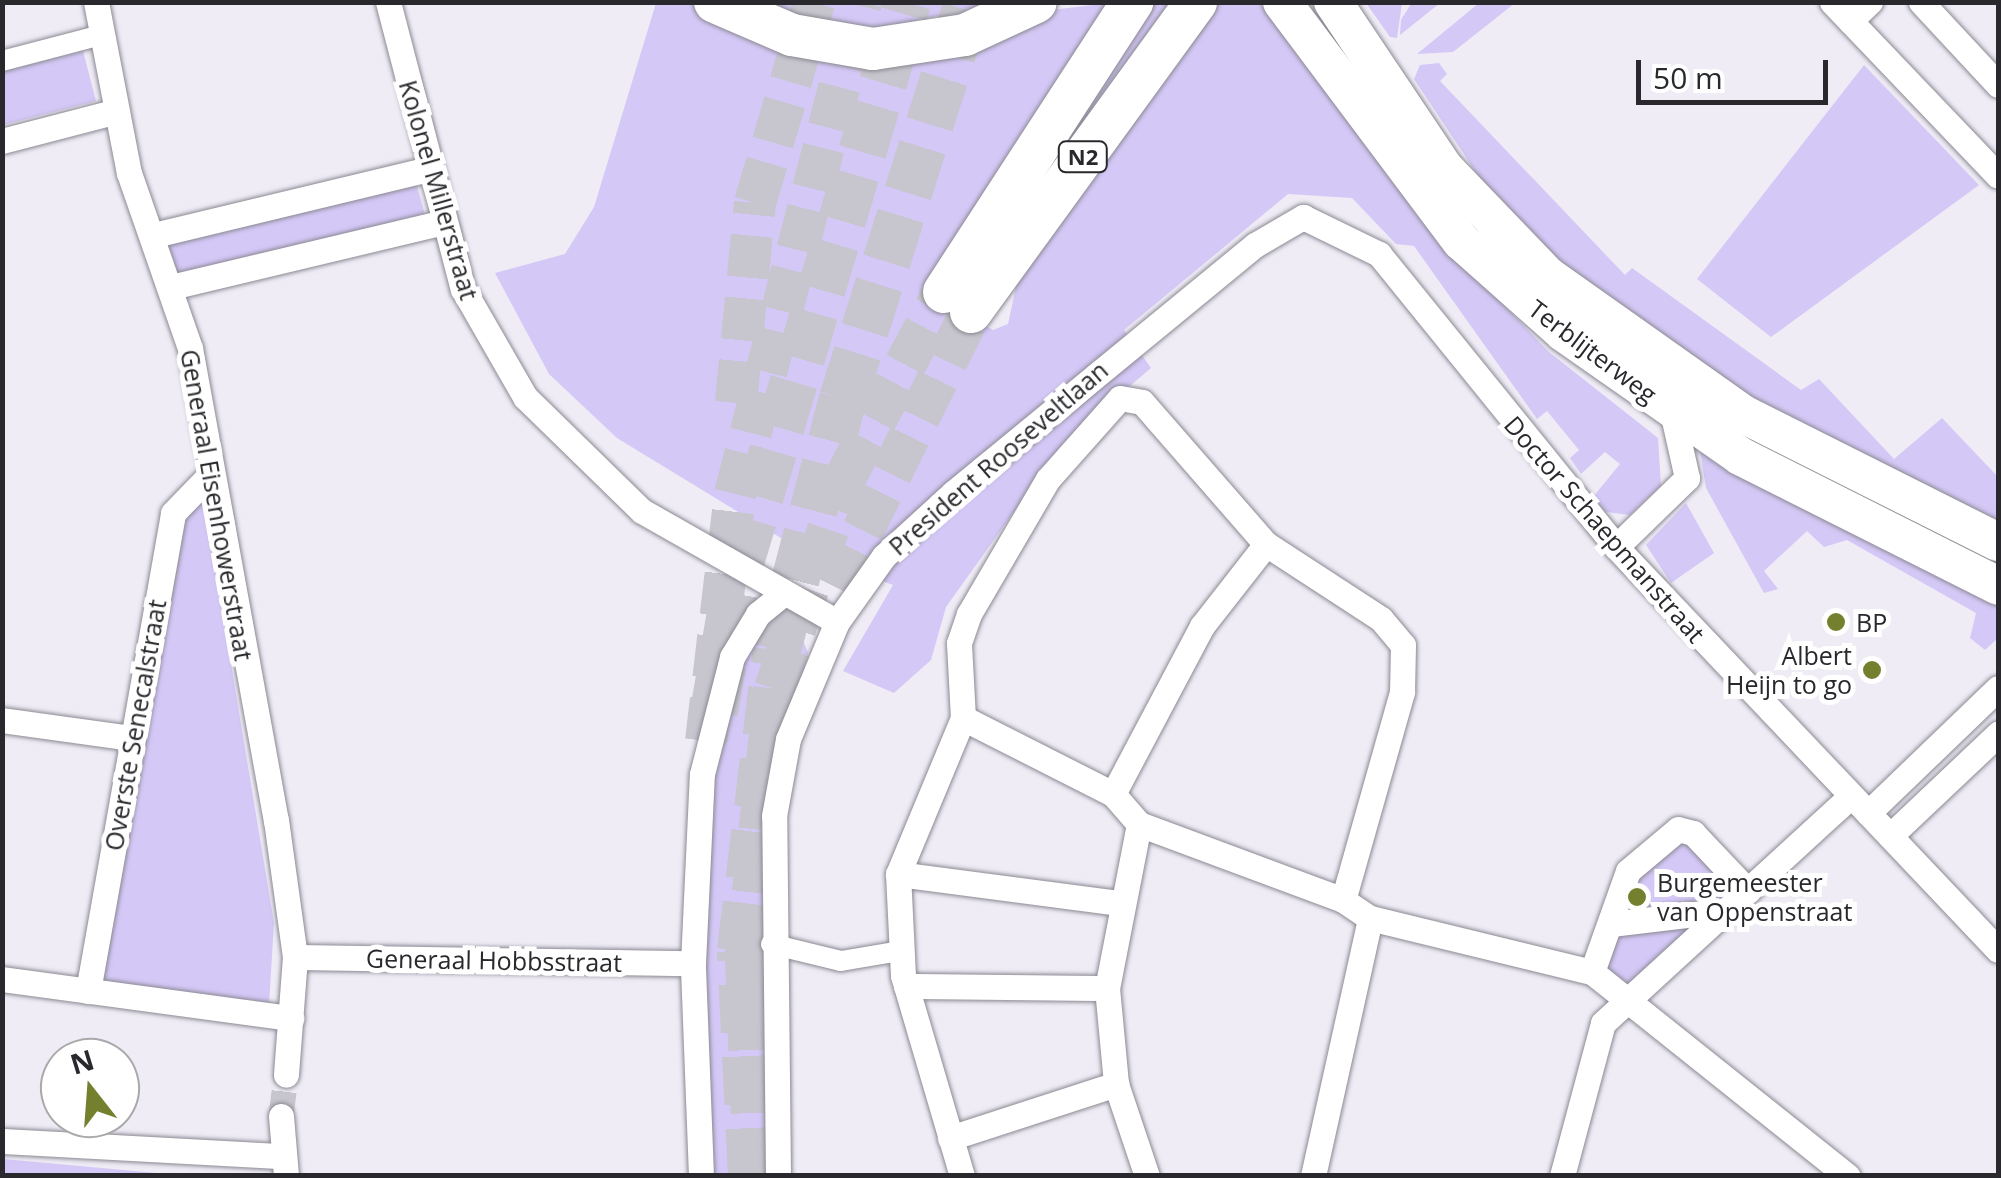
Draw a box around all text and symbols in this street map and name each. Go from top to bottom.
scale bar [1641,40,1834,102]
text: 50 m [1653,57,1723,98]
street label: Kolonel Millerstraat [393,77,485,303]
road number: N2 [1056,140,1110,174]
street label: Terblijterweg [1523,293,1663,409]
street label: Generaal Eisenhowerstraat [175,347,259,663]
street label: President Rooseveltlaan [882,355,1114,561]
street label: Doctor Schaepmanstraat [1498,410,1712,648]
street label: Overste Senecalstraat [98,597,172,853]
place label: BP [1856,607,1887,637]
marker: BP [1825,611,1847,633]
place label: Albert Heijn to go [1726,641,1852,700]
marker: Albert Heijn to go [1861,659,1883,681]
place label: Burgemeester van Oppenstraat [1657,868,1852,927]
marker: Burgemeester van Oppenstraat [1626,886,1648,908]
street label: Generaal Hobbsstraat [366,943,622,977]
north arrow [40,1038,140,1138]
text: N [65,1040,98,1083]

